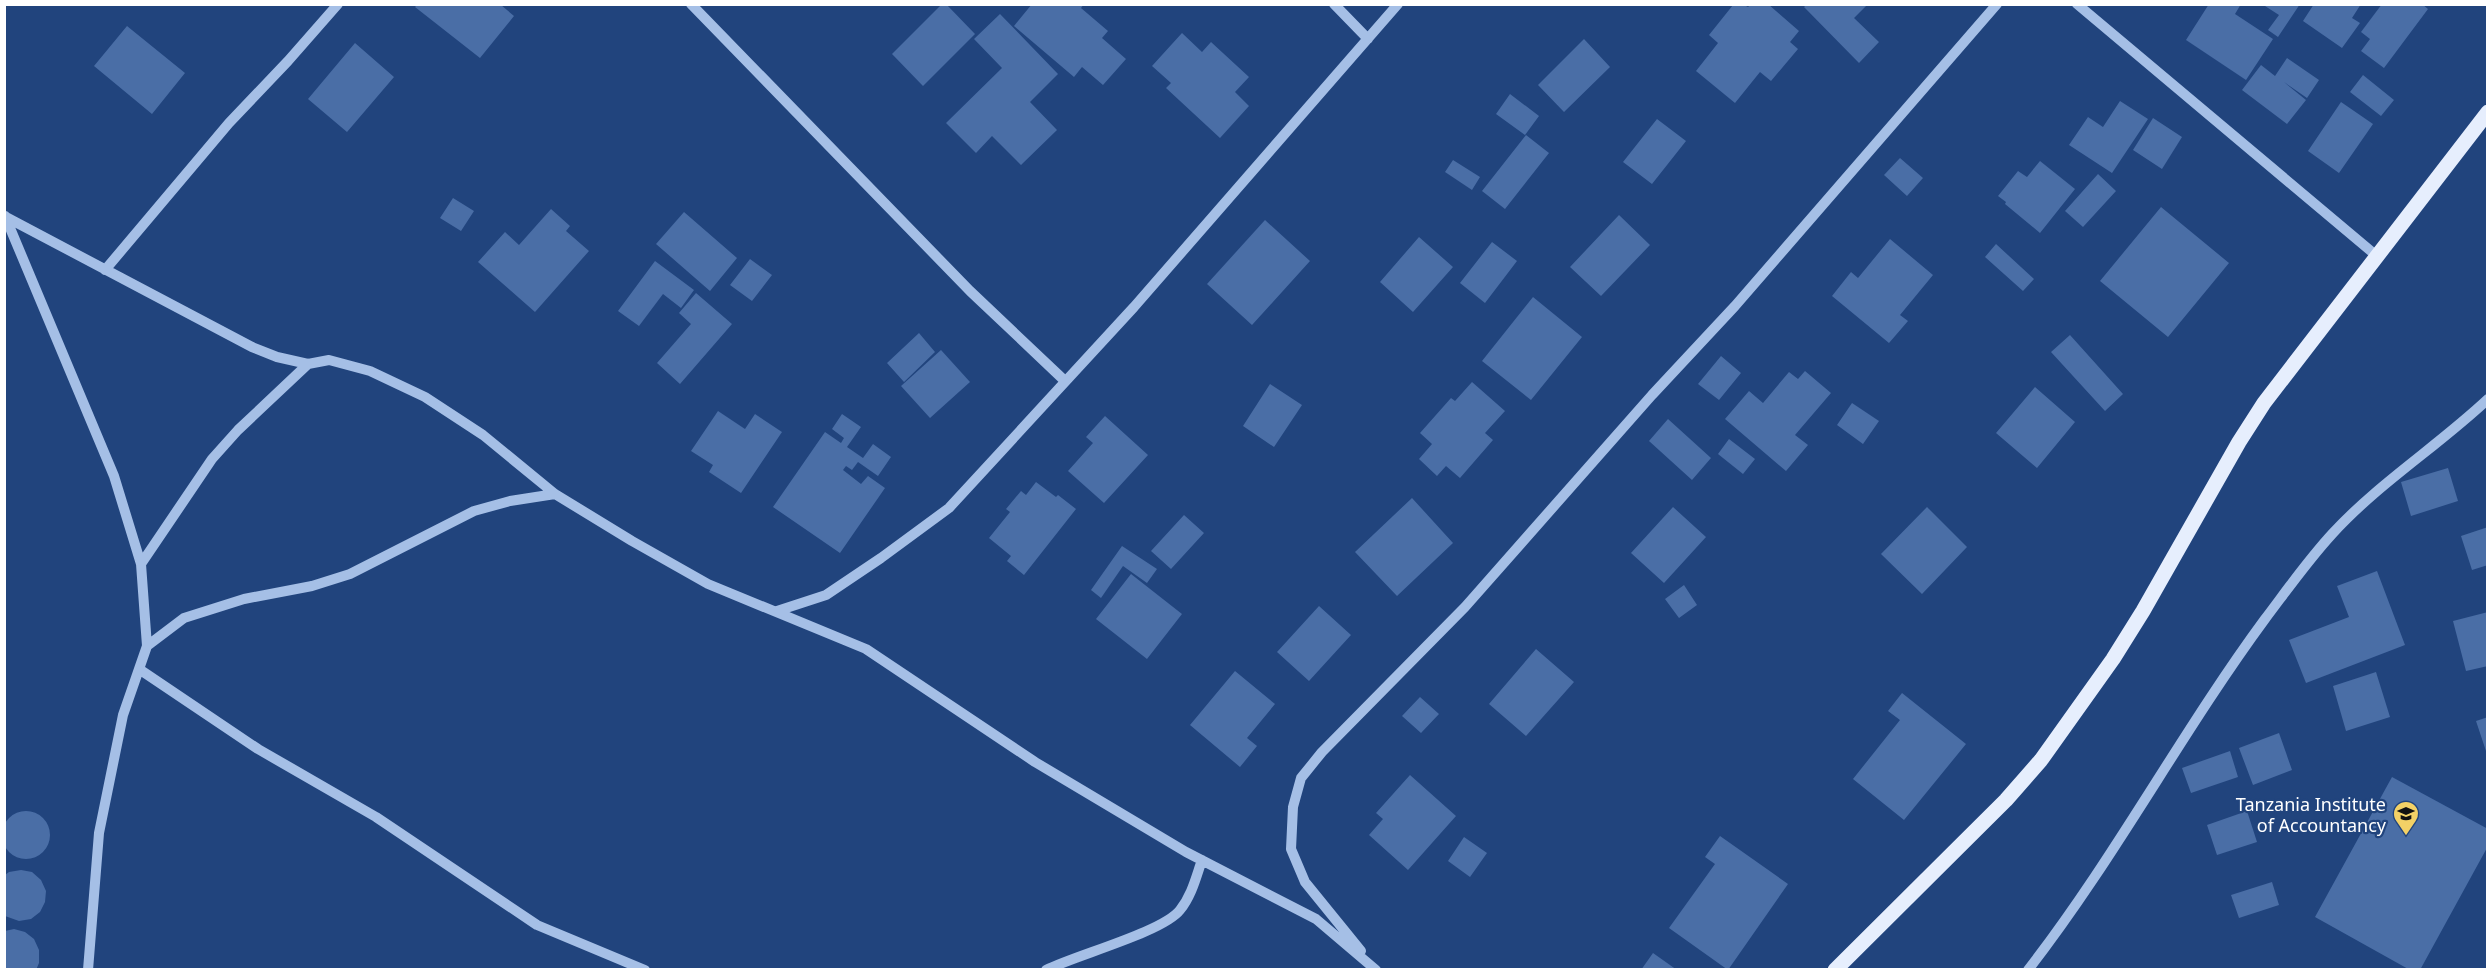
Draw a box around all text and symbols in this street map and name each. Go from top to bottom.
place label: Tanzania Institute of Accountancy [2236,792,2387,837]
school or university icon: Tanzania Institute of Accountancy [2391,799,2421,837]

